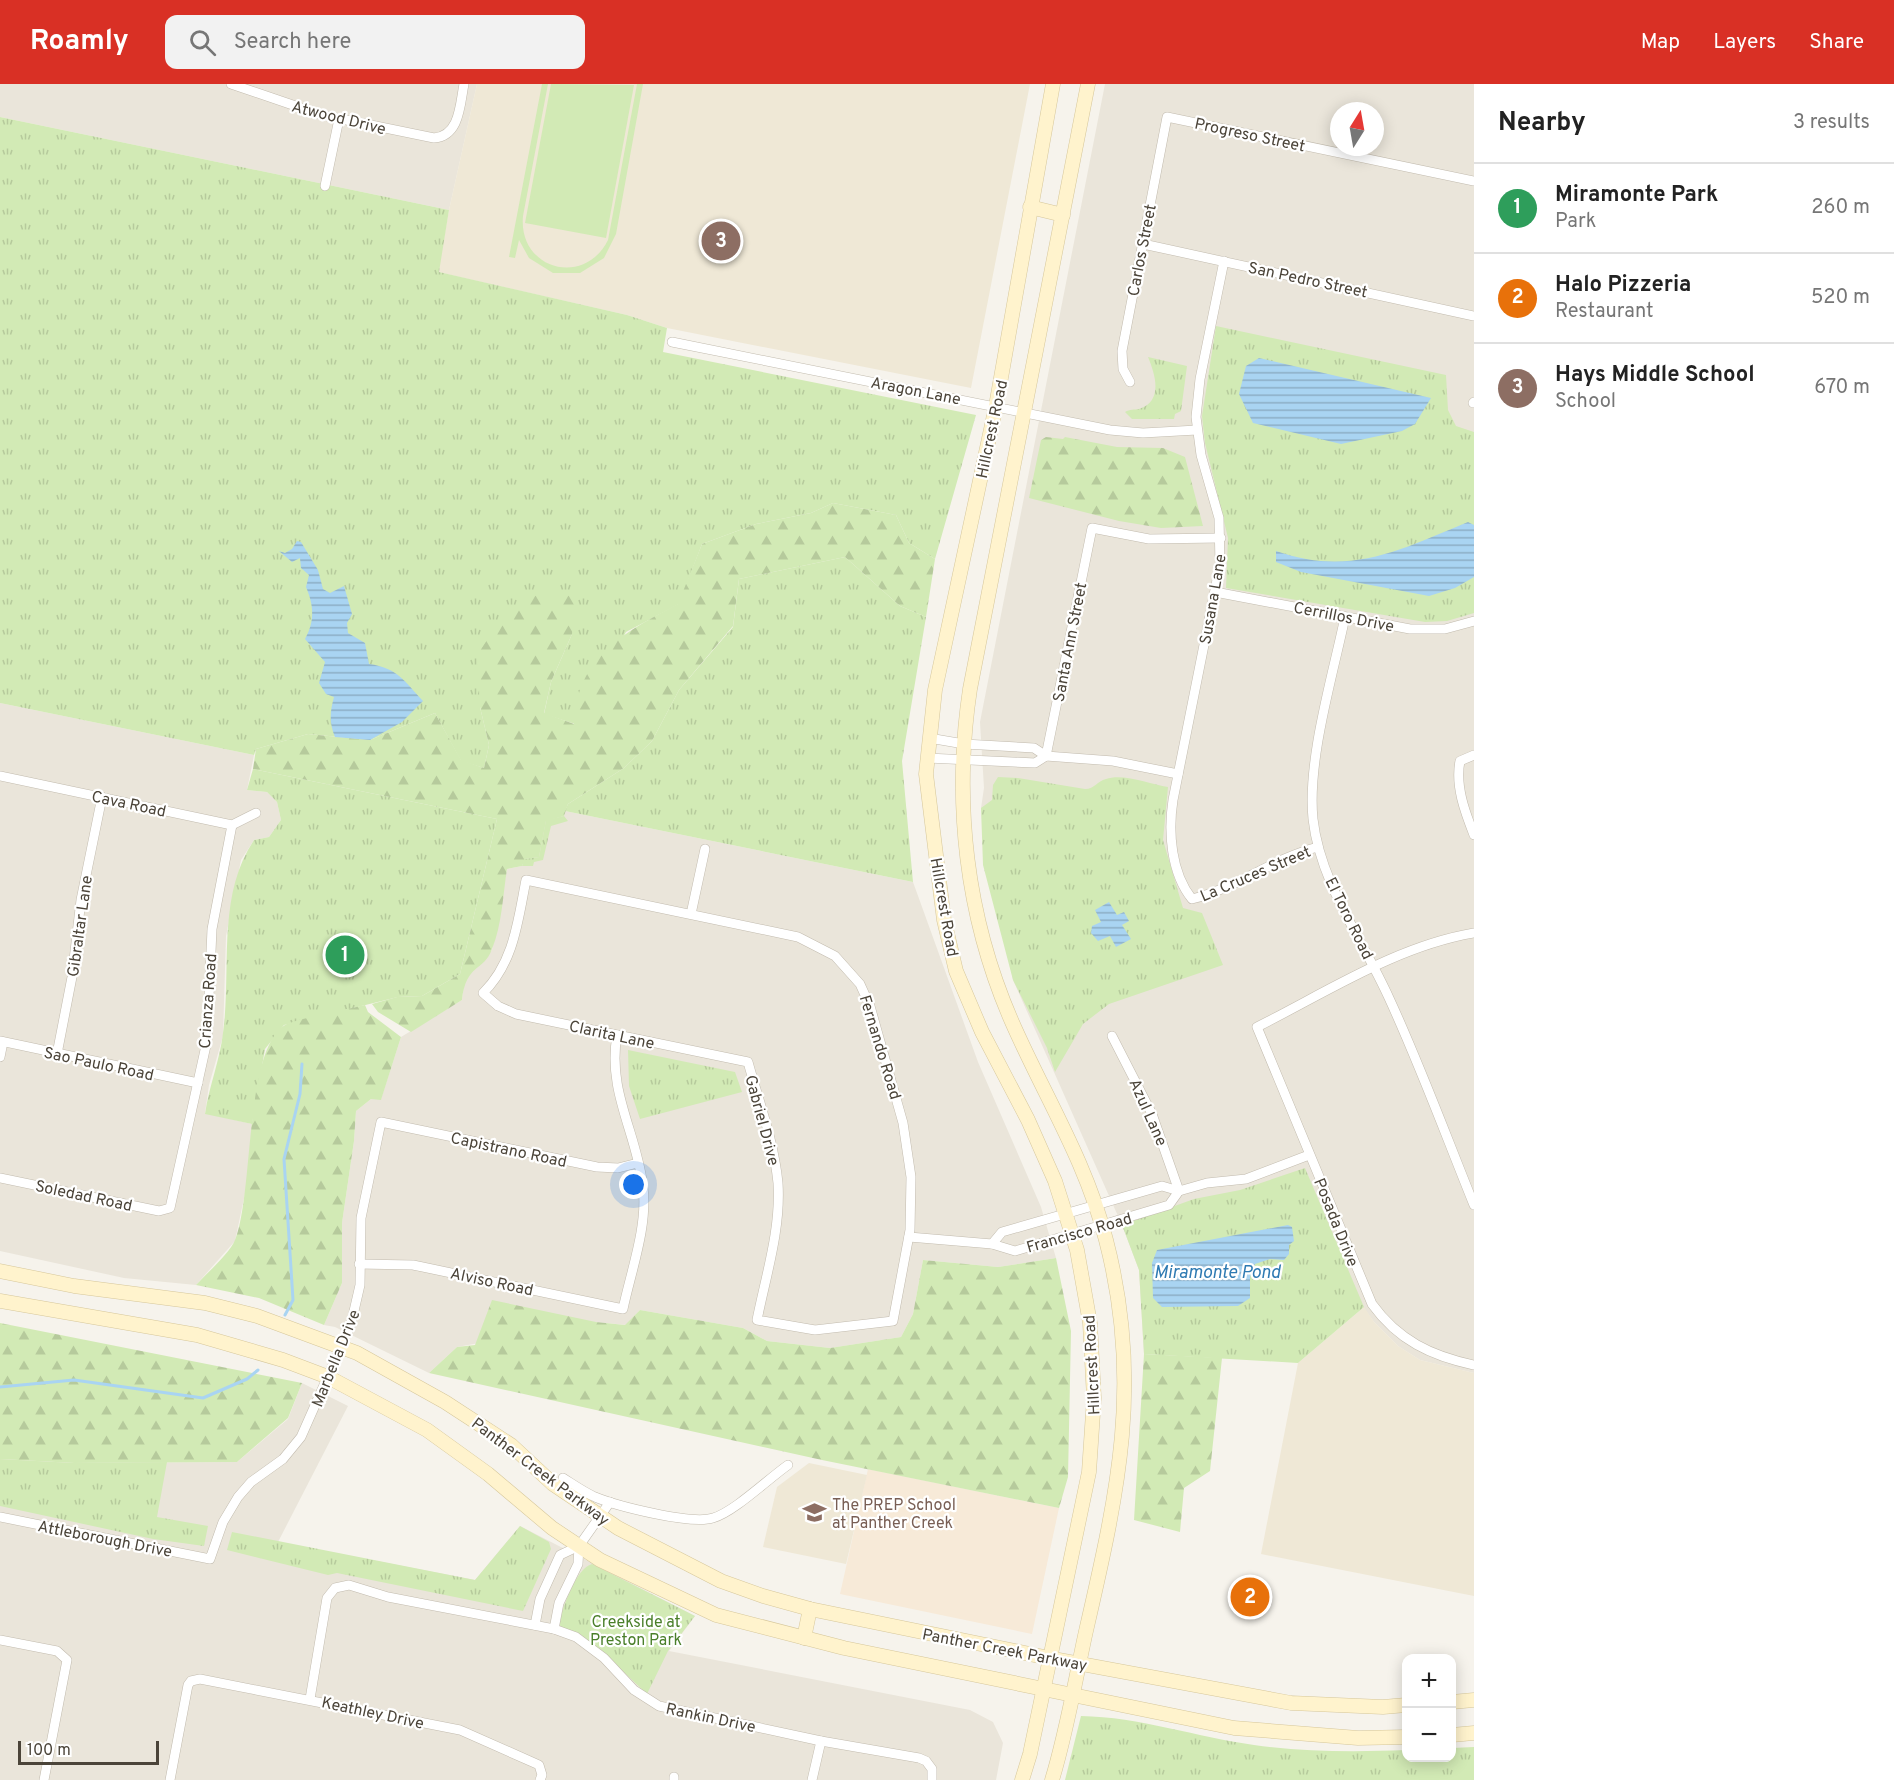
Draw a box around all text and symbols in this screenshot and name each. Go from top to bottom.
search box [165,15,585,69]
text: Roamly [30,24,129,60]
icon: search [186,26,219,59]
text: Search here [234,29,351,56]
text: Map [1641,29,1680,56]
text: Layers [1713,29,1776,56]
text: Share [1809,29,1864,56]
street label: Atwood Drive [289,98,388,140]
north arrow [1330,102,1384,156]
text: Nearby [1498,107,1586,140]
text: 3 results [1793,110,1870,136]
street label: Progreso Street [1192,114,1307,157]
text: Miramonte Park [1555,182,1718,209]
text: 1 [1514,195,1522,221]
text: 260 m [1811,195,1870,221]
street label: Carlos Street [1124,203,1162,298]
text: Park [1555,209,1596,235]
pin: 3 [702,218,740,264]
street label: San Pedro Street [1246,259,1369,303]
text: Halo Pizzeria [1555,272,1691,299]
text: 2 [1511,285,1524,311]
text: 520 m [1811,285,1870,311]
text: Restaurant [1555,299,1654,325]
text: Hays Middle School [1555,362,1755,389]
street label: Aragon Lane [869,373,962,411]
text: 3 [1512,375,1524,401]
text: 670 m [1814,375,1870,401]
street label: Hillcrest Road [973,378,1013,480]
text: School [1555,389,1616,415]
street label: Susana Lane [1196,553,1232,646]
street label: Santa Ann Street [1050,581,1092,704]
street label: Cerrillos Drive [1292,598,1396,637]
street label: Cava Road [89,787,168,823]
street label: La Cruces Street [1197,843,1314,907]
street label: Hillcrest Road [924,856,962,958]
street label: Gibraltar Lane [64,874,98,978]
street label: El Toro Road [1320,874,1377,963]
pin: 1 [326,932,364,978]
street label: Crianza Road [196,953,222,1049]
street label: Fernando Road [854,993,904,1102]
street label: Clarita Lane [567,1017,656,1055]
street label: Sao Paulo Road [42,1044,155,1086]
street label: Gabriel Drive [739,1073,783,1168]
street label: Azul Lane [1124,1076,1171,1149]
street label: Capistrano Road [449,1129,569,1173]
your location [619,1170,648,1199]
street label: Posada Drive [1308,1175,1362,1270]
street label: Soledad Road [33,1177,134,1217]
street label: Francisco Road [1024,1209,1135,1259]
water label: Miramonte Pond [1154,1262,1282,1285]
street label: Alviso Road [448,1264,535,1302]
street label: Marbella Drive [308,1307,366,1410]
street label: Hillcrest Road [1080,1314,1106,1415]
street label: Panther Creek Parkway [467,1414,613,1531]
place label: The PREP School at Panther Creek [832,1496,956,1534]
school or university icon: The PREP School at Panther Creek [801,1500,827,1526]
street label: Attleborough Drive [36,1517,173,1563]
pin: 2 [1230,1574,1270,1620]
park label: Creekside at Preston Park [590,1613,682,1651]
street label: Panther Creek Parkway [920,1625,1089,1677]
map controls [1402,1654,1456,1762]
button: + [1402,1654,1456,1708]
street label: Keathley Drive [320,1693,426,1735]
street label: Rankin Drive [664,1700,757,1738]
button: − [1402,1708,1456,1762]
scale bar [18,1738,159,1766]
text: 100 m [27,1741,71,1761]

